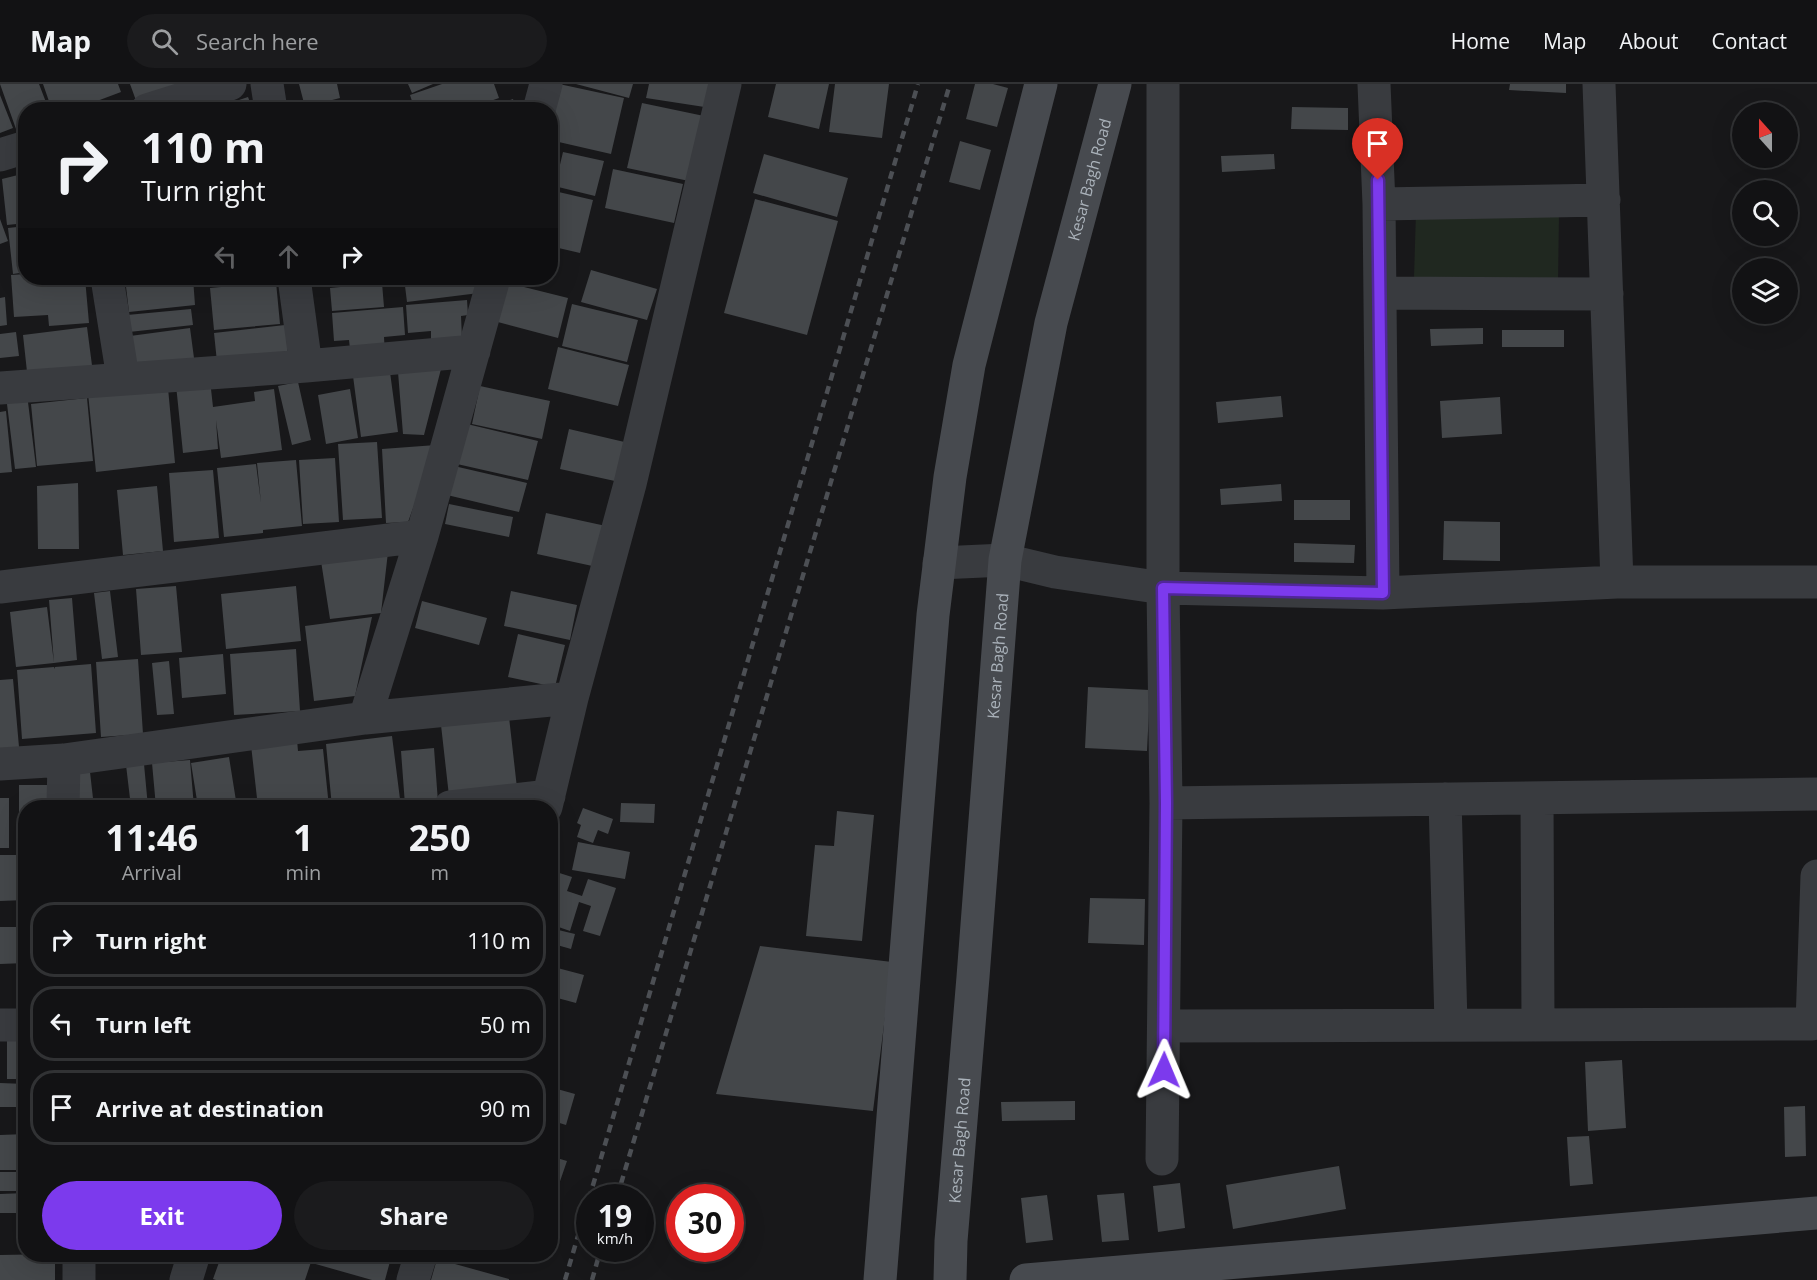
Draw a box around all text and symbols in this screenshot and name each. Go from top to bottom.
search box [127,14,547,68]
text: Map [30,22,91,60]
icon: search [148,25,181,58]
text: Search here [196,26,319,56]
text: Home [1451,27,1510,55]
text: Map [1543,27,1586,55]
text: About [1619,27,1679,55]
text: Contact [1712,27,1787,55]
north arrow [1732,102,1798,168]
map controls [1732,102,1798,324]
street label: Kesar Bagh Road [1062,116,1116,243]
text: 110 m [141,118,265,175]
pin [1352,118,1403,180]
icon: right [42,126,120,204]
icon: arrive [1361,127,1394,160]
text: Turn right [141,172,266,209]
button: search [1732,180,1798,246]
icon: left [209,240,242,273]
icon: ahead [272,240,305,273]
icon: right [335,240,368,273]
button: layers [1732,258,1798,324]
street label: Kesar Bagh Road [982,592,1013,720]
text: 11:46 [105,813,198,862]
text: 1 [293,813,314,862]
text: 250 [409,813,471,862]
text: Arrival [122,859,182,886]
text: min [285,859,321,886]
text: m [430,859,449,886]
icon: right [45,923,78,956]
text: Turn right [96,925,207,955]
text: 110 m [467,925,531,955]
icon: left [45,1007,78,1040]
text: Turn left [96,1009,191,1039]
text: 50 m [480,1009,531,1039]
position arrow [1132,1038,1196,1102]
street label: Kesar Bagh Road [943,1077,976,1204]
icon: arrive [45,1091,78,1124]
text: Arrive at destination [96,1093,324,1123]
text: 90 m [480,1093,531,1123]
button: Exit [42,1181,282,1250]
button: Share [294,1181,534,1250]
speed limit sign: 30 [666,1184,744,1262]
text: 19 [598,1195,632,1236]
text: km/h [597,1228,633,1248]

